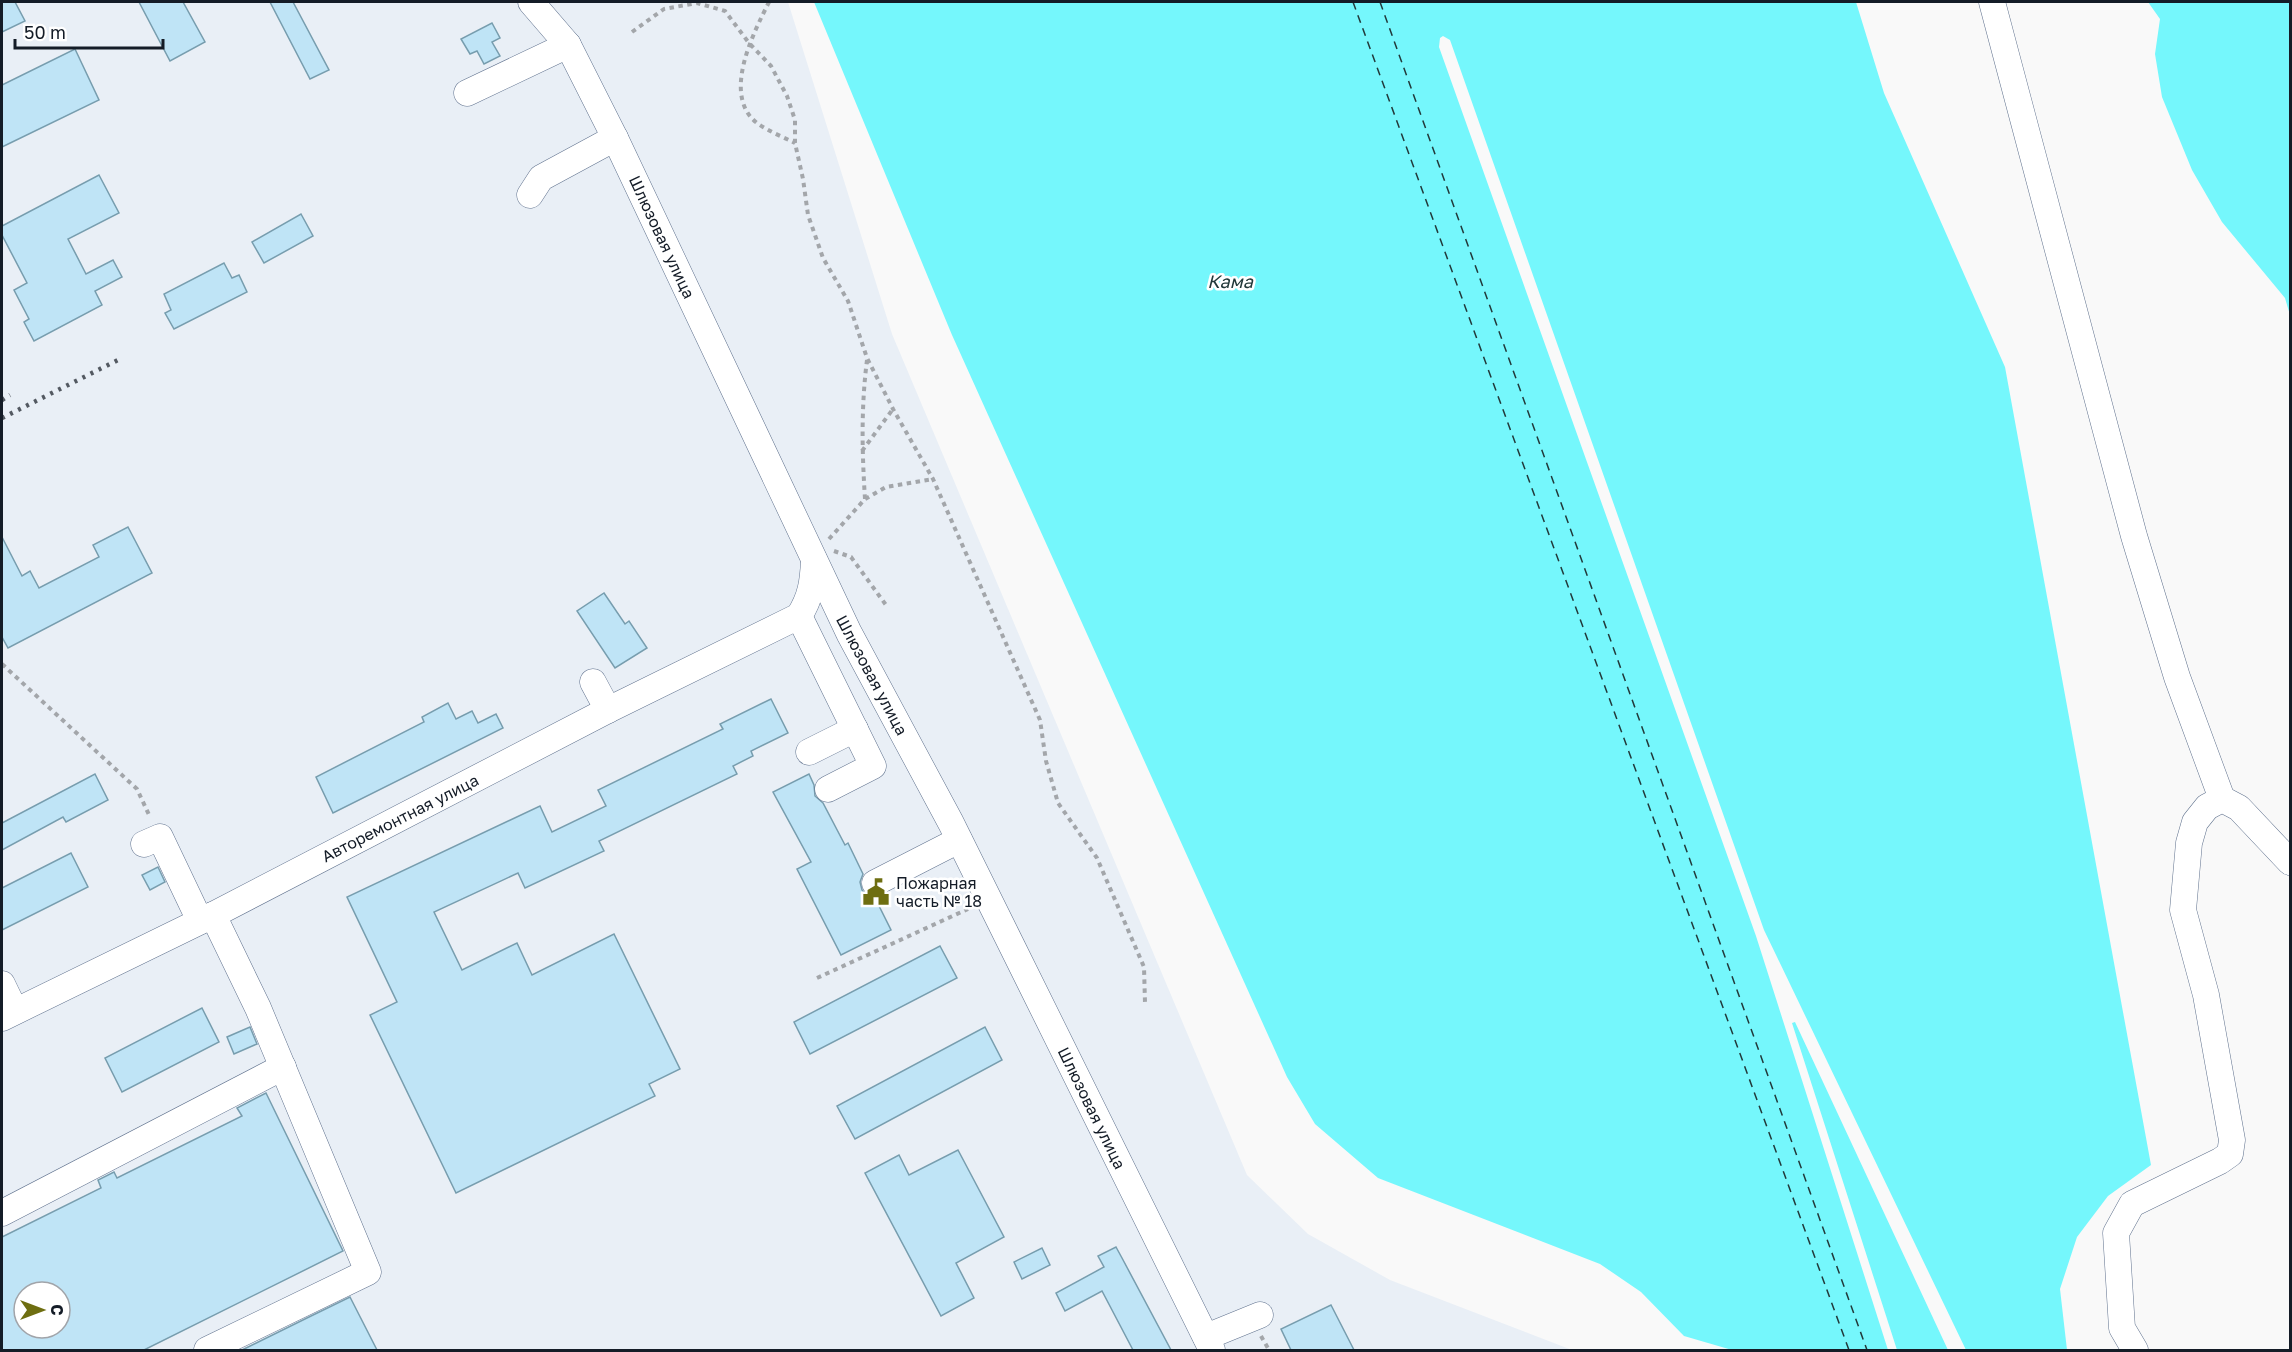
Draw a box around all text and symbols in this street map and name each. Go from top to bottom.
scale bar [15,12,164,50]
text: 50 m [24,21,66,43]
street label: Шлюзовая улица [625,172,699,302]
water label: Кама [1207,270,1254,292]
street label: Шлюзовая улица [832,611,912,739]
street label: Авторемонтная улица [318,770,482,866]
place label: Пожарная часть № 18 [896,873,982,911]
public building icon: Пожарная часть № 18 [861,877,891,907]
street label: Шлюзовая улица [1054,1044,1130,1172]
north arrow [12,1280,72,1340]
text: С [47,1304,67,1316]

